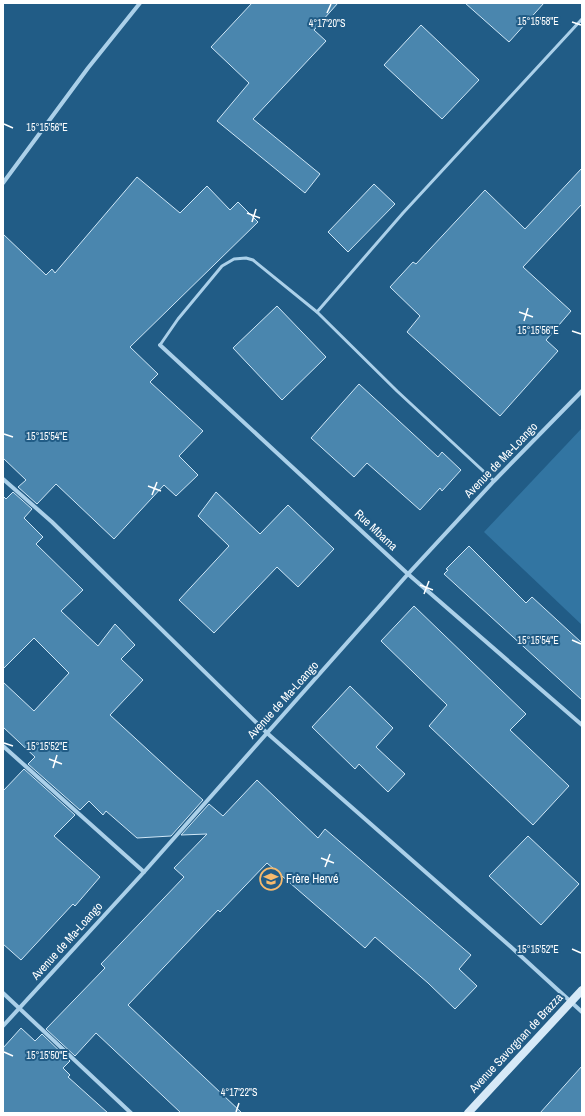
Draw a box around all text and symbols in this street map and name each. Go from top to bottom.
text: 15°15'58"E [517,15,559,28]
text: 4°17'20"S [309,17,346,30]
text: 15°15'56"E [26,121,68,134]
text: 15°15'56"E [517,324,559,337]
street label: Avenue de Ma-Loango [460,419,541,502]
text: 15°15'54"E [26,430,68,443]
street label: Rue Mbama [351,506,401,554]
text: 15°15'54"E [517,634,559,647]
street label: Avenue de Ma-Loango [243,658,322,743]
text: 15°15'52"E [26,740,68,753]
school or university icon: Frère Hervé [258,866,284,892]
place label: Frère Hervé [286,871,339,887]
street label: Avenue de Ma-Loango [27,899,106,984]
text: 15°15'52"E [517,943,559,956]
street label: Avenue Savorgnan de Brazza [465,989,567,1097]
text: 15°15'50"E [26,1049,68,1062]
text: 4°17'22"S [221,1086,258,1099]

